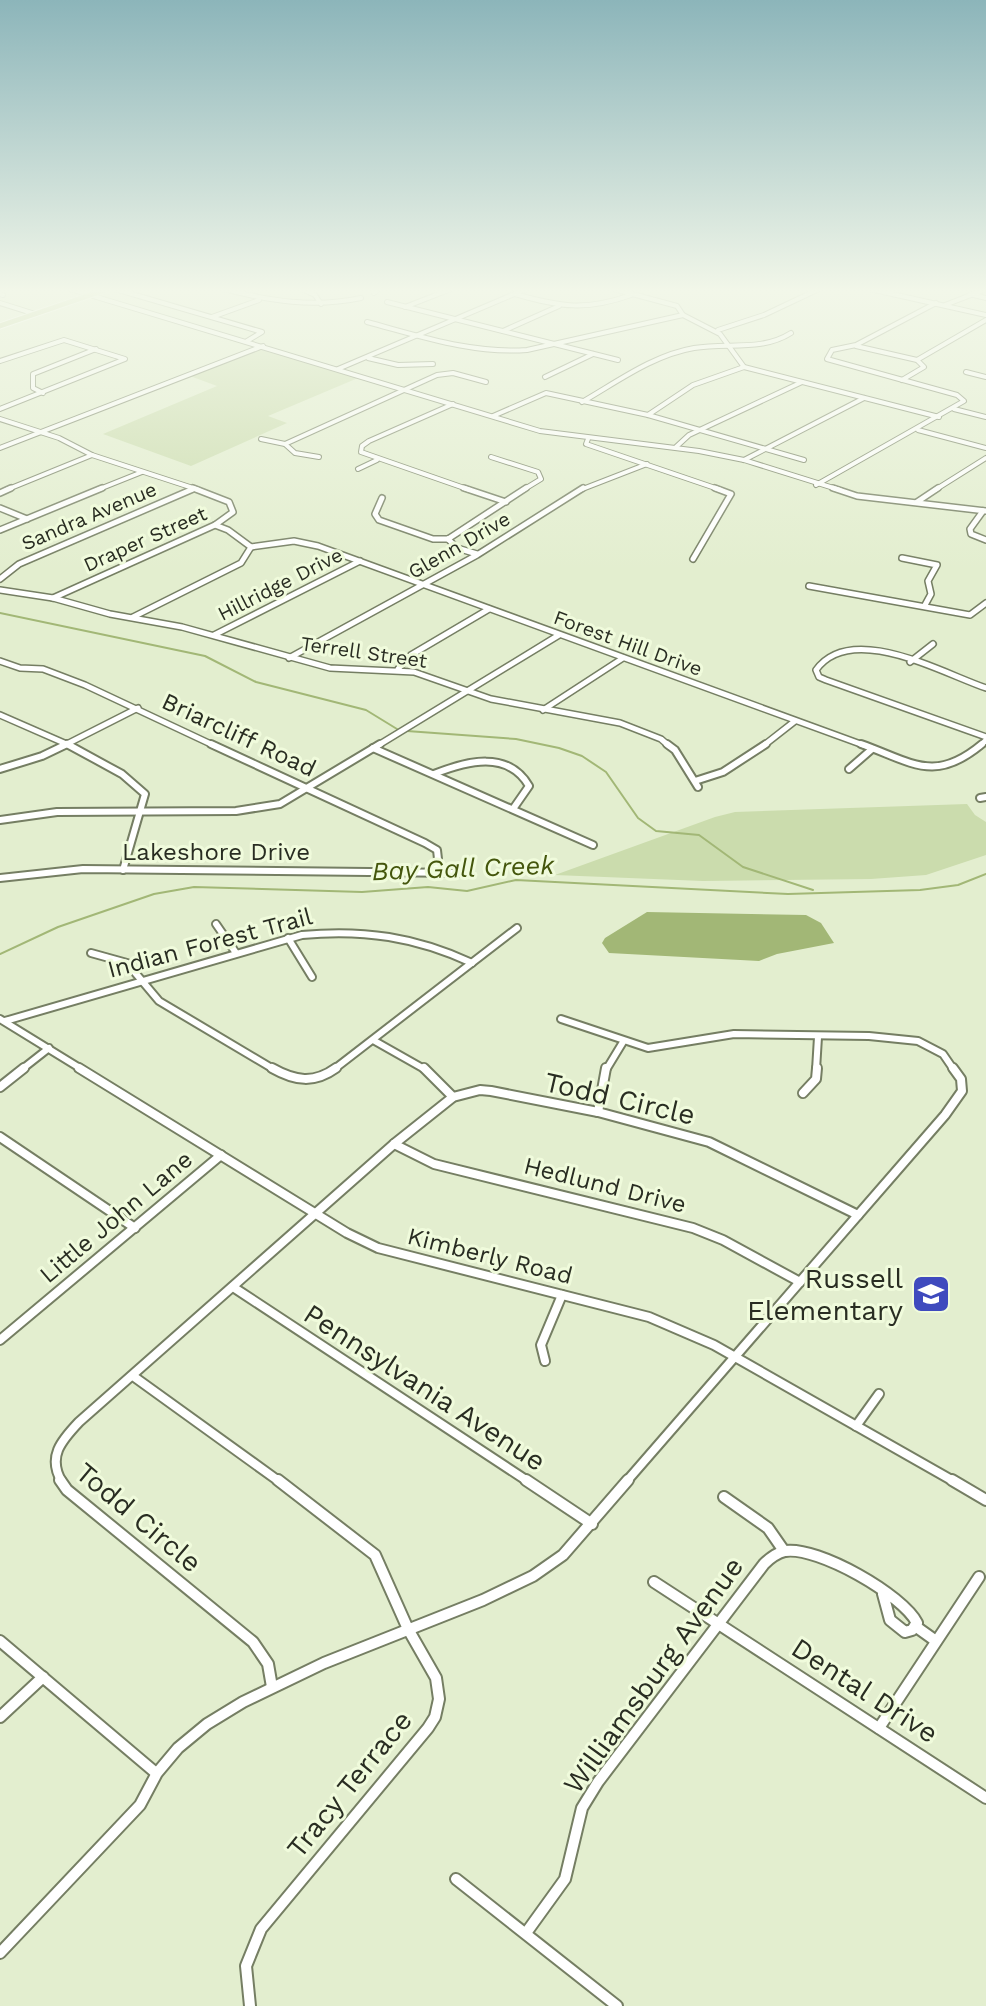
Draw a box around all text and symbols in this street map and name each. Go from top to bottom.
street label: Sandra Avenue [18,477,160,555]
street label: Draper Street [80,501,211,577]
street label: Glenn Drive [404,506,514,584]
street label: Hillridge Drive [214,542,346,626]
street label: Forest Hill Drive [550,605,706,681]
street label: Terrell Street [299,631,429,673]
street label: Briarcliff Road [158,687,320,783]
street label: Lakeshore Drive [122,838,310,866]
water label: Bay Gall Creek [371,850,556,886]
street label: Indian Forest Trail [105,902,316,984]
street label: Todd Circle [541,1065,698,1132]
street label: Little John Lane [34,1145,198,1289]
street label: Hedlund Drive [521,1151,689,1219]
street label: Kimberly Road [405,1222,575,1290]
place label: Russell Elementary [747,1262,904,1327]
school or university icon: Russell Elementary [910,1273,952,1315]
street label: Pennsylvania Avenue [298,1297,552,1478]
street label: Todd Circle [69,1455,208,1579]
street label: Williamsburg Avenue [557,1551,750,1800]
street label: Dental Drive [785,1631,944,1750]
street label: Tracy Terrace [280,1704,419,1865]

